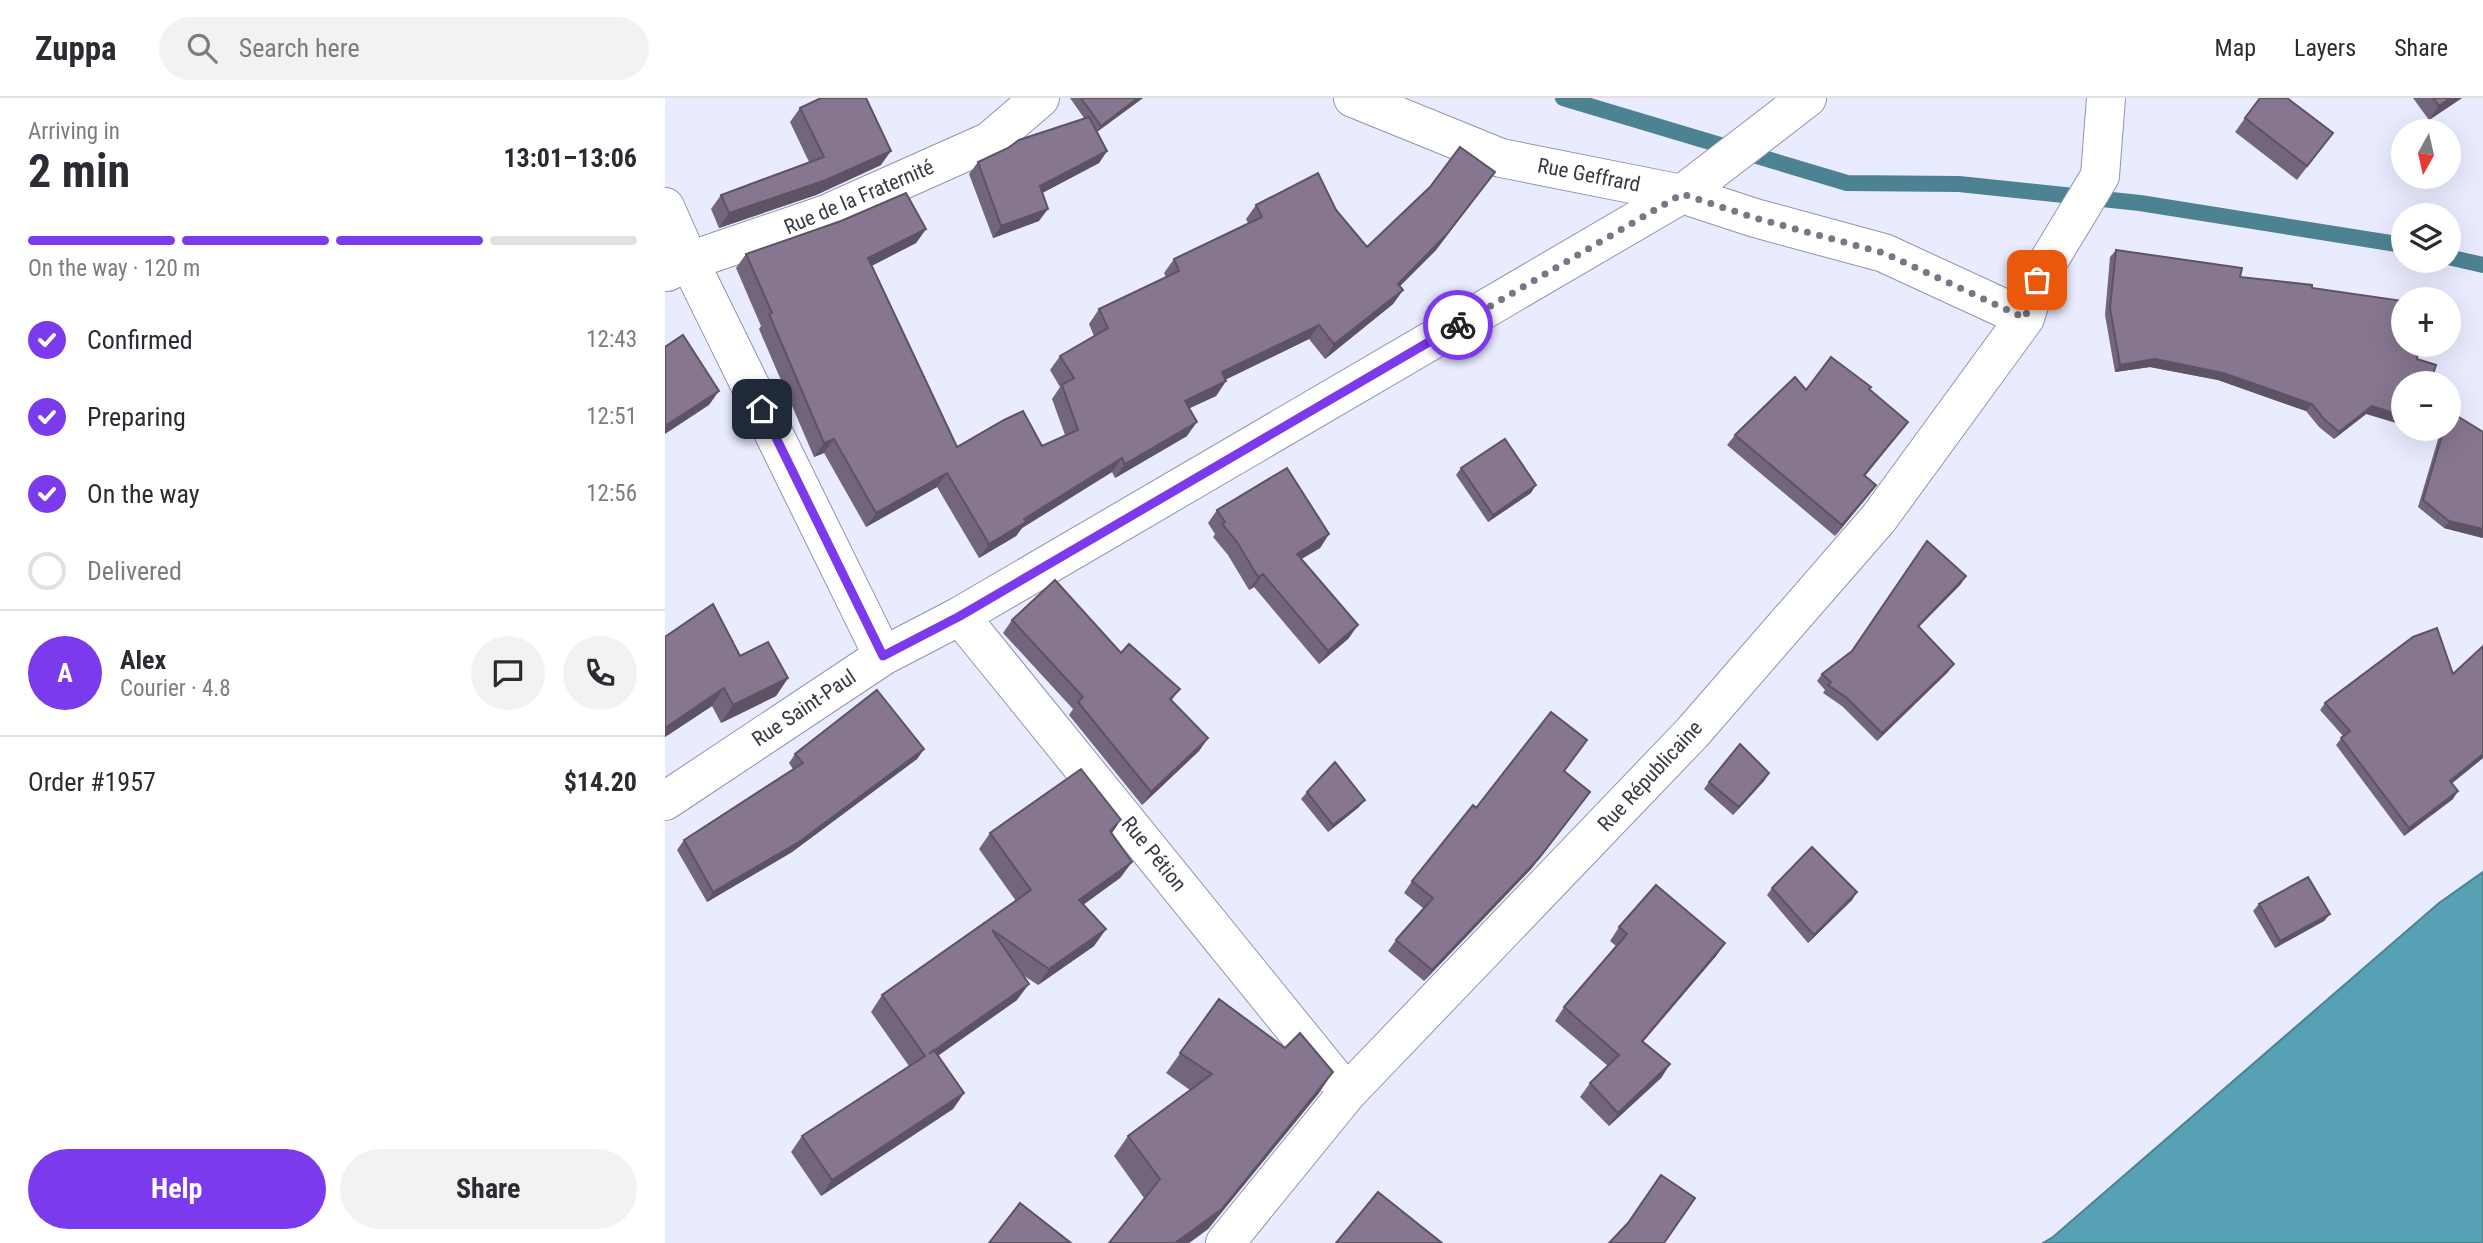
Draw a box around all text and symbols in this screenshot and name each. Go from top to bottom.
search box [159,17,649,80]
text: Zuppa [35,29,117,68]
icon: search [183,29,221,67]
text: Search here [239,33,360,63]
text: Map [2215,34,2256,62]
text: Layers [2294,34,2356,62]
text: Share [2394,34,2448,62]
text: Arriving in [28,118,120,145]
north arrow [2391,119,2461,189]
map controls [2391,119,2461,441]
text: 13:01–13:06 [503,143,637,173]
text: 2 min [28,144,130,198]
street label: Rue Geffrard [1536,153,1642,197]
street label: Rue de la Fraternité [781,155,938,239]
button: layers [2391,203,2461,273]
pin [2007,250,2067,310]
text: On the way · 120 m [28,255,200,282]
icon: bag [2018,261,2056,299]
button: + [2391,287,2461,357]
courier [1423,290,1493,360]
icon: bike [1439,306,1477,344]
icon: check [28,321,66,359]
text: Confirmed [87,325,193,355]
text: 12:43 [586,326,637,353]
button: − [2391,371,2461,441]
pin [732,379,792,439]
icon: home [743,390,781,428]
icon: check [28,398,66,436]
text: Preparing [87,402,186,432]
text: 12:51 [586,403,637,430]
icon: check [28,475,66,513]
text: On the way [87,479,200,509]
text: 12:56 [586,480,637,507]
text: Delivered [87,556,182,586]
button: chat [471,636,545,710]
button: phone [563,636,637,710]
text: Alex [120,645,166,675]
text: A [57,658,73,688]
street label: Rue Saint-Paul [748,665,860,751]
text: Courier · 4.8 [120,675,231,702]
street label: Rue Républicaine [1593,716,1707,836]
text: Order #1957 [28,767,156,797]
text: $14.20 [564,767,637,797]
street label: Rue Pétion [1117,812,1191,896]
button: Help [28,1149,326,1229]
button: Share [340,1149,637,1229]

